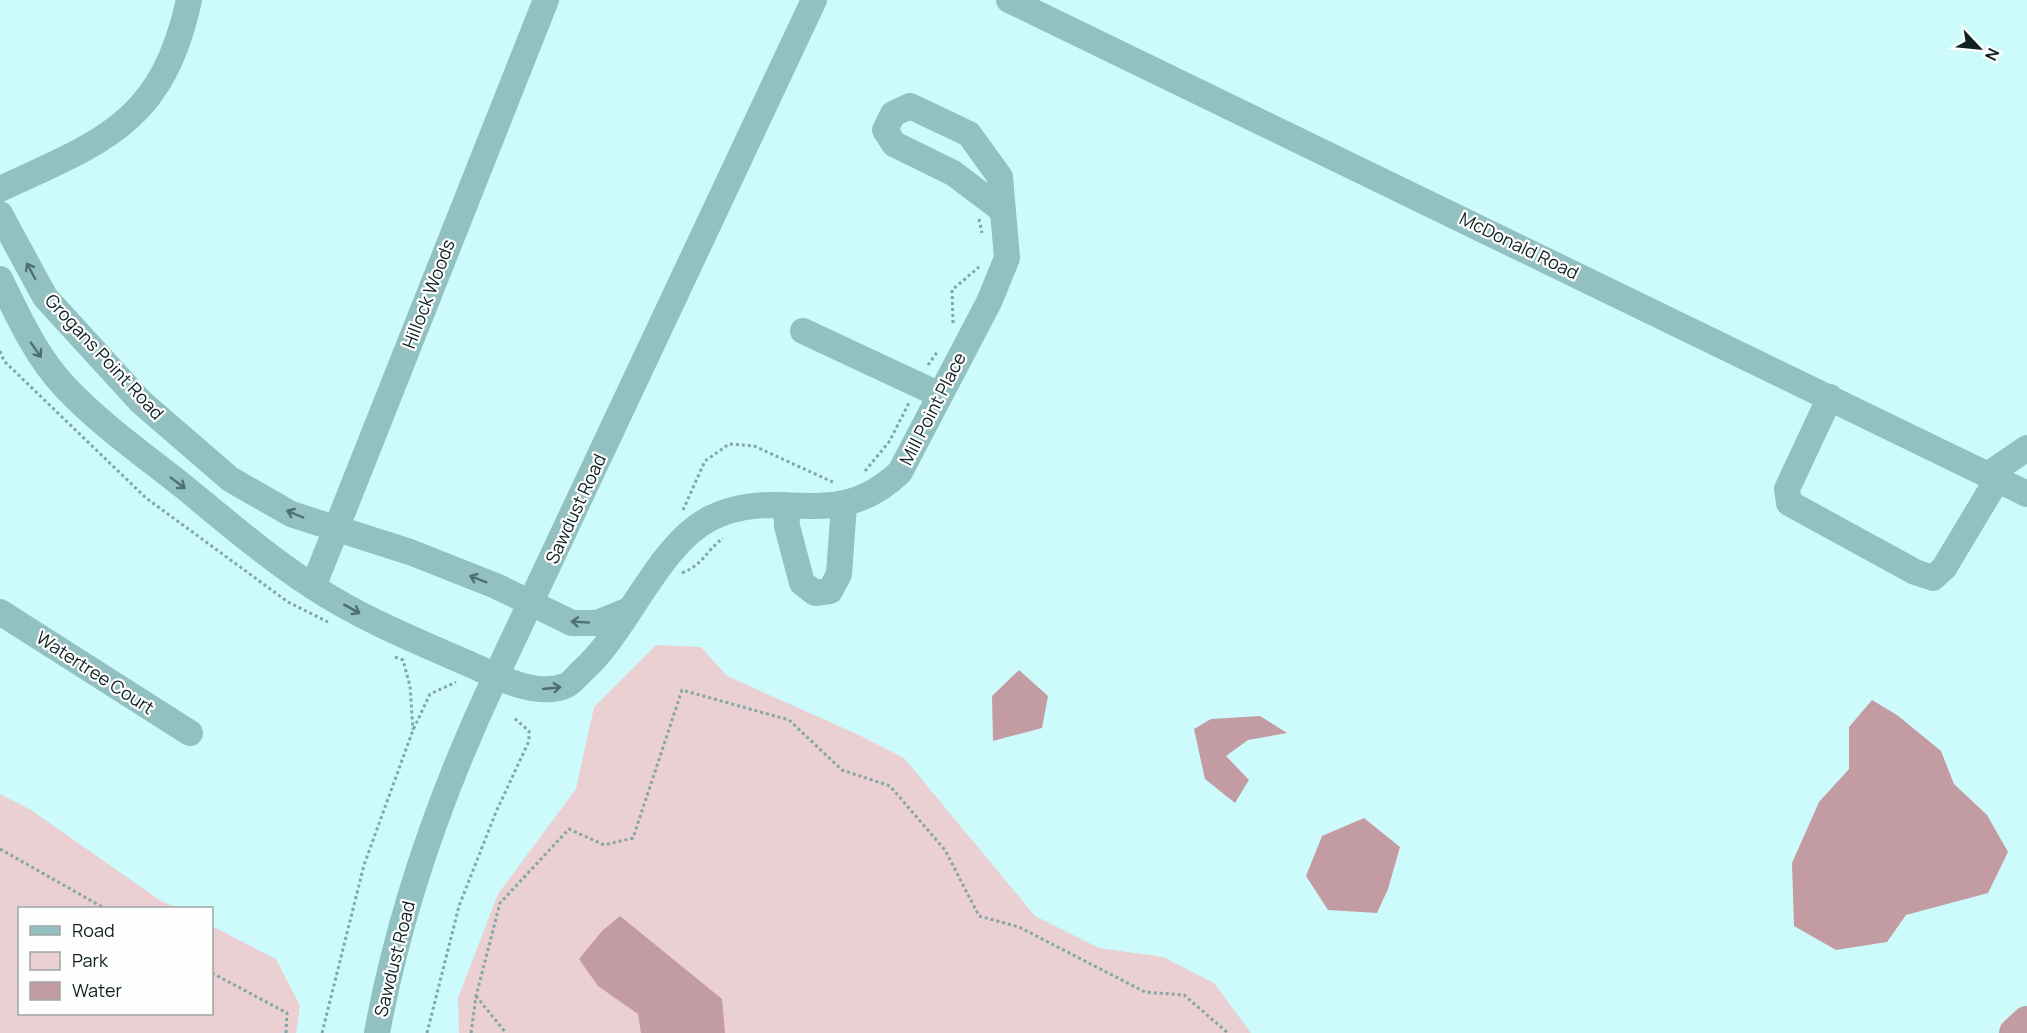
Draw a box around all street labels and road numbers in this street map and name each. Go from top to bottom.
street label: McDonald Road [1456,206,1583,284]
street label: Hillock Woods [396,236,460,352]
street label: Grogans Point Road [40,288,169,424]
street label: Mill Point Place [893,348,971,469]
street label: Sawdust Road [539,450,611,567]
street label: Watertree Court [32,625,159,719]
street label: Sawdust Road [368,898,420,1019]

